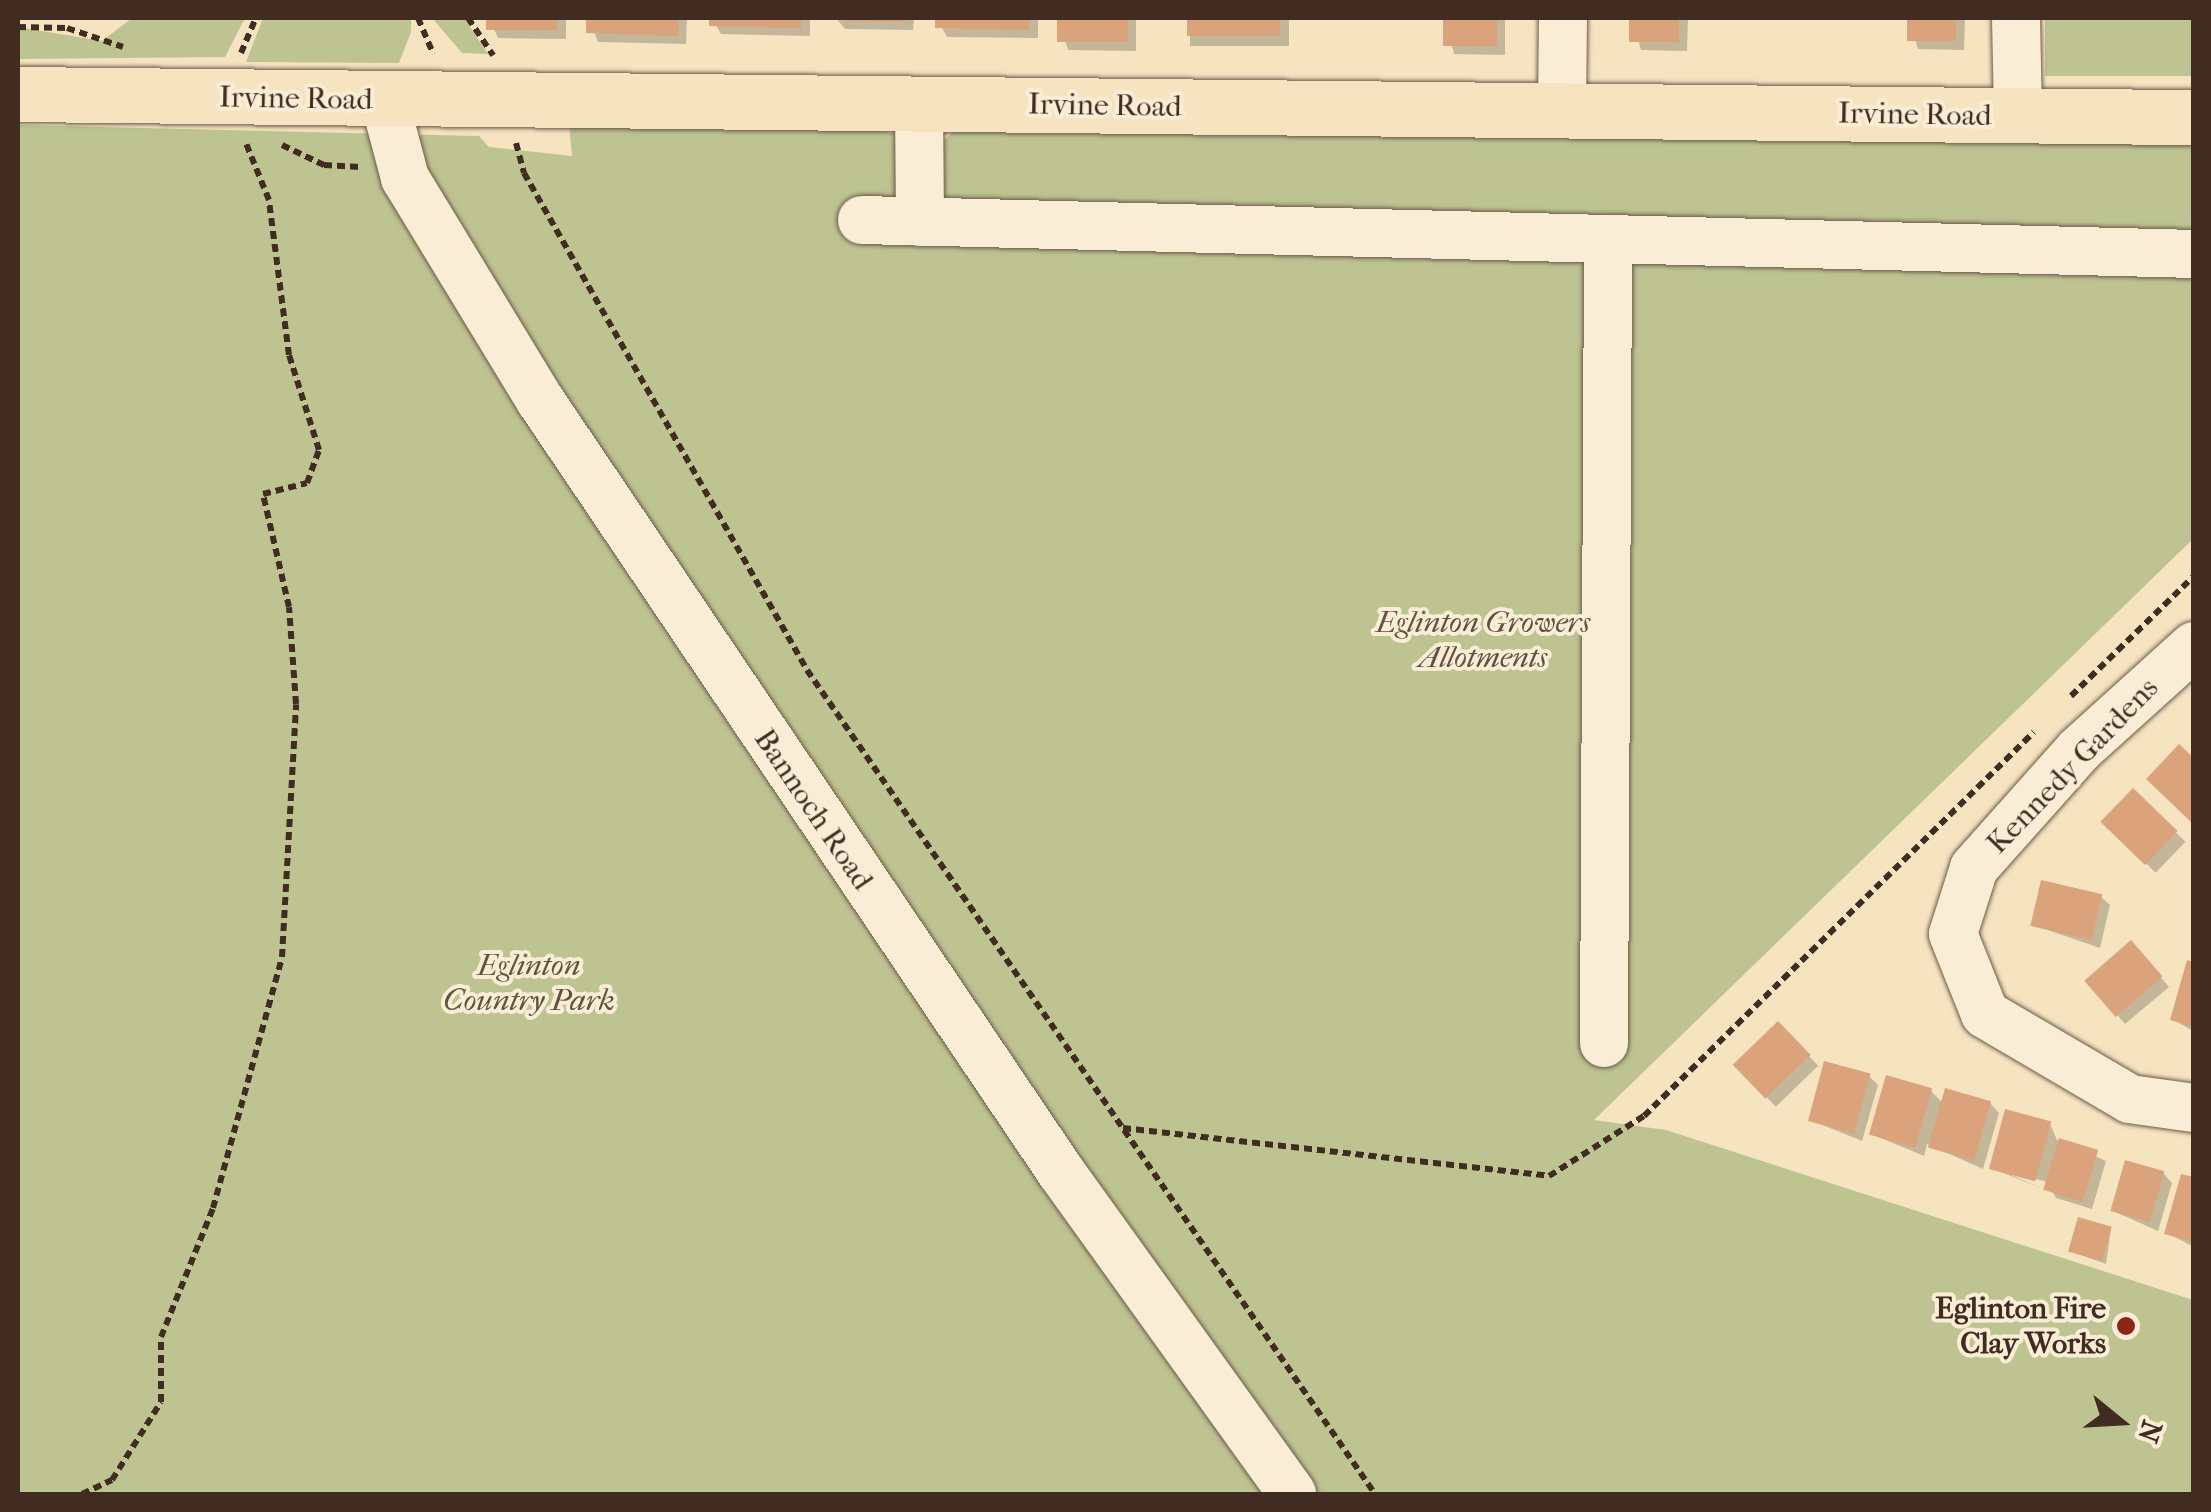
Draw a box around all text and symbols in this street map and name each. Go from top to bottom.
street label: Irvine Road [219,80,373,118]
street label: Irvine Road [1028,87,1182,125]
street label: Irvine Road [1838,96,1992,134]
park label: Eglinton Growers Allotments [1376,605,1590,676]
street label: Kennedy Gardens [1980,670,2166,862]
street label: Bannoch Road [746,723,880,897]
park label: Eglinton Country Park [443,948,615,1018]
place label: Eglinton Fire Clay Works [1935,1291,2106,1362]
marker: Eglinton Fire Clay Works [2115,1315,2137,1337]
north arrow [2071,1372,2171,1472]
text: N [2131,1416,2169,1447]

